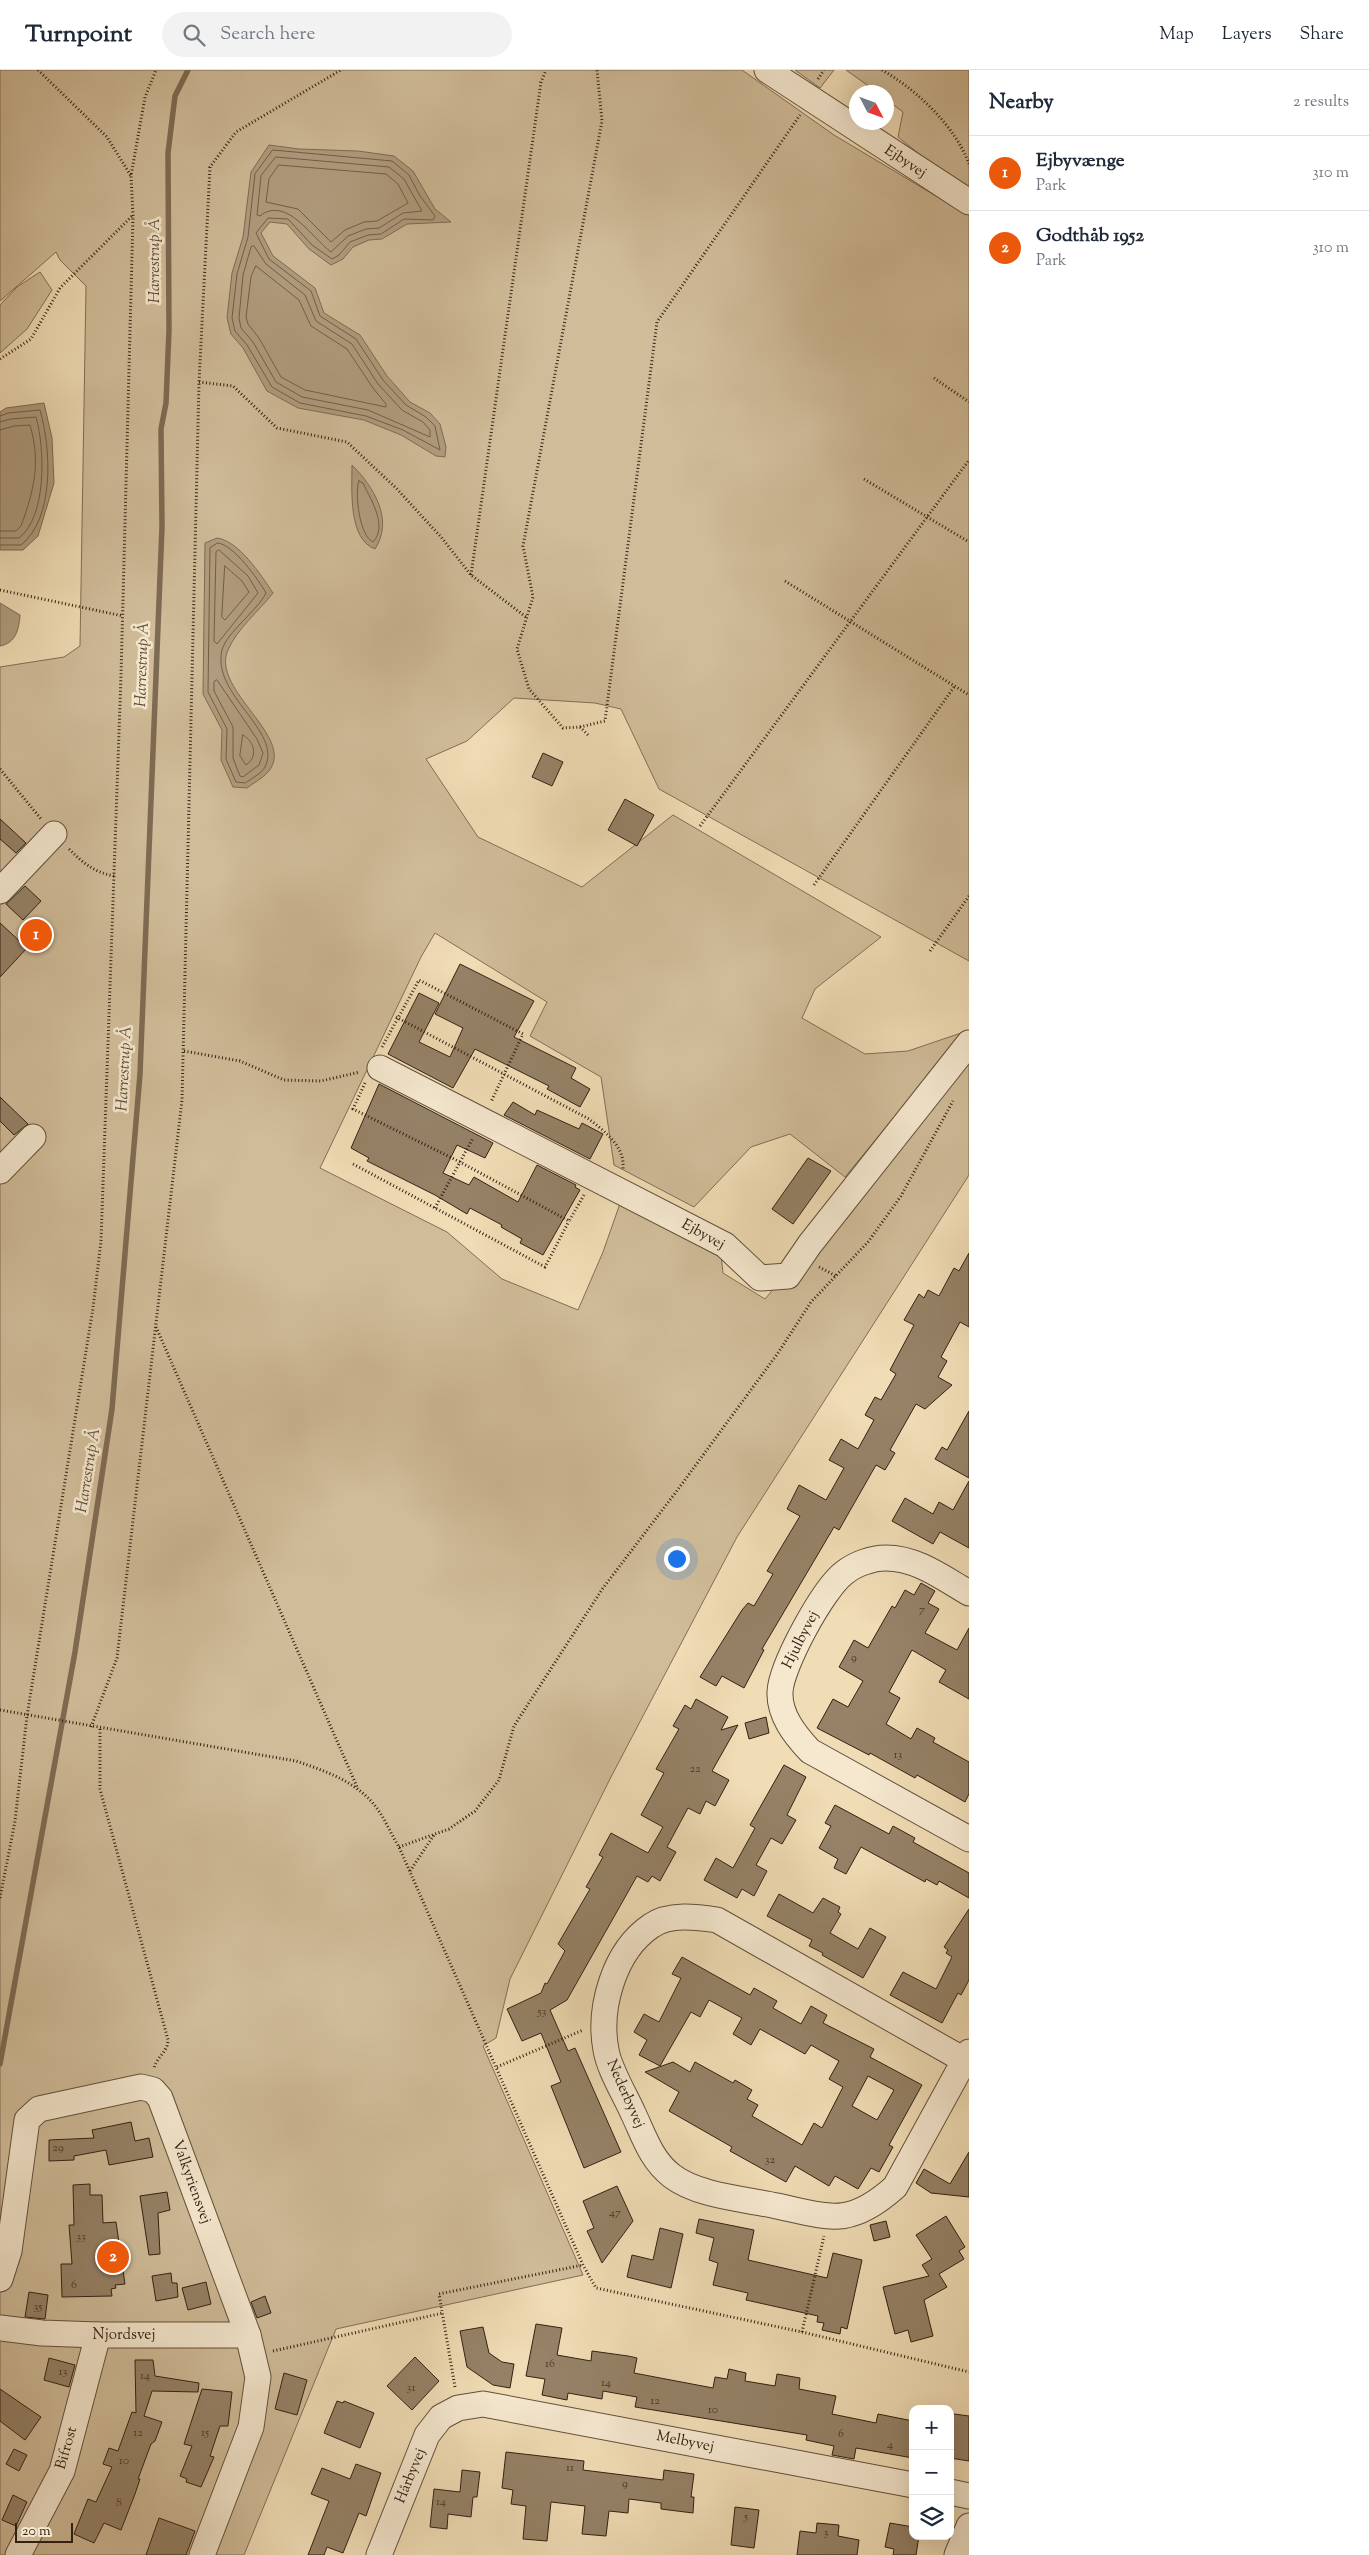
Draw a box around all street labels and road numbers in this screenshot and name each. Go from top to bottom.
street label: Ejbyvej [880,140,930,184]
street label: Ejbyvej [677,1214,729,1256]
street label: Hjulbyvej [777,1607,825,1673]
street label: Nederbyvej [601,2056,649,2132]
street label: Valkyriensvej [166,2137,216,2227]
street label: Njordsvej [93,2325,155,2346]
street label: Bifrost [51,2424,83,2472]
street label: Melbyvej [654,2426,716,2458]
street label: Hårbyvej [390,2445,432,2507]

